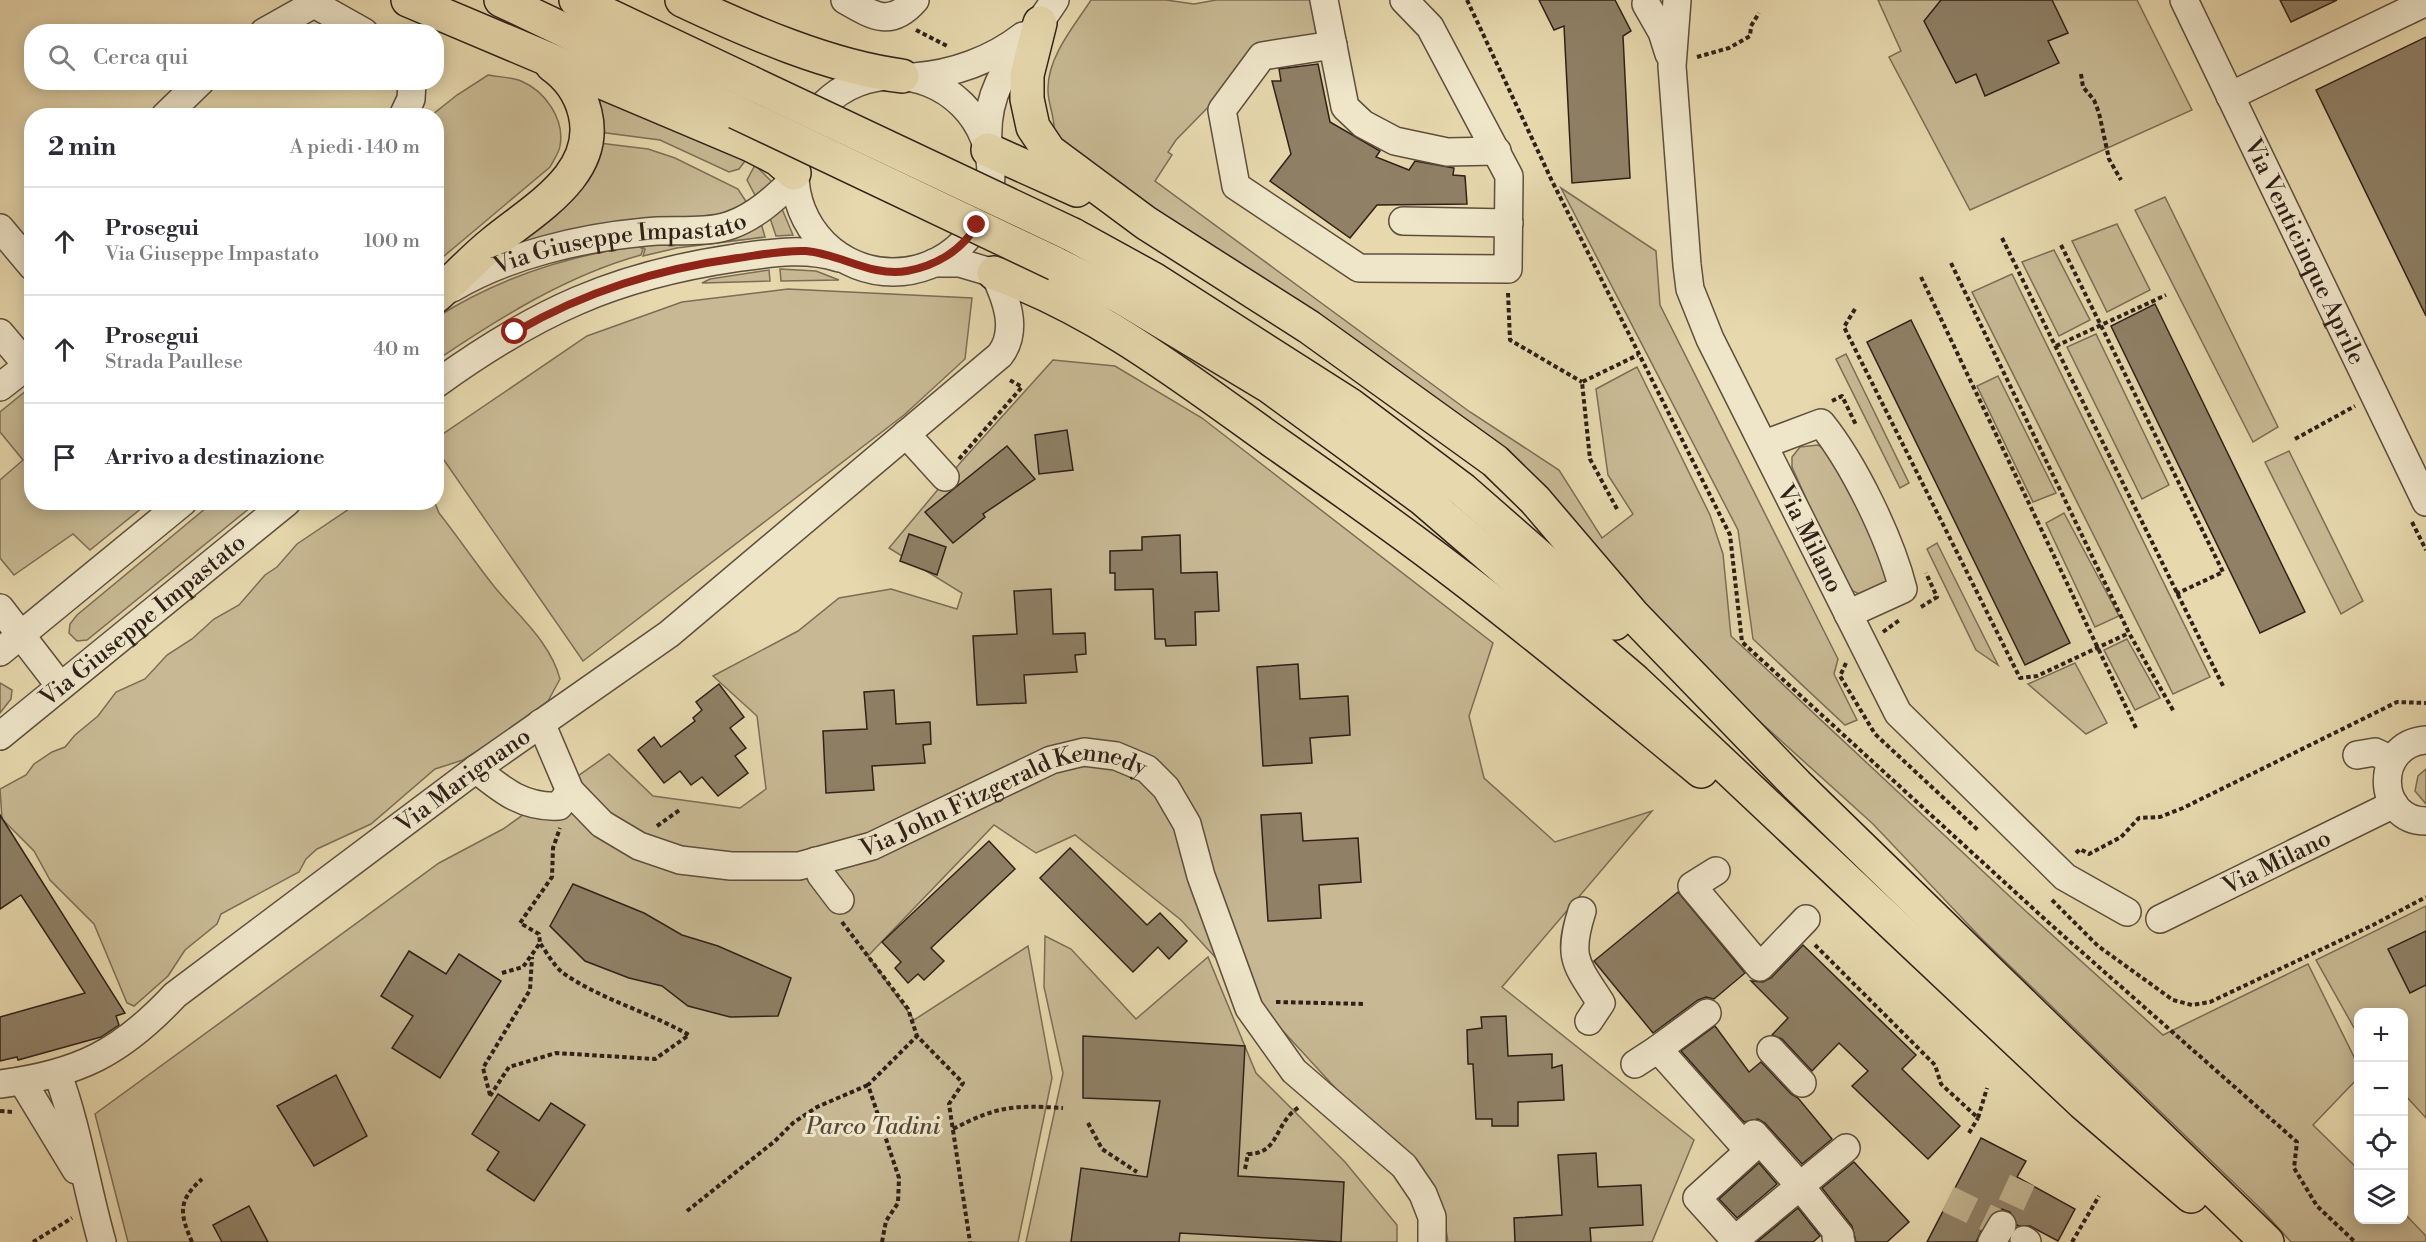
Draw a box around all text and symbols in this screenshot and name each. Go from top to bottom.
search box [24,24,444,90]
icon: search [45,41,78,74]
text: Cerca qui [93,44,189,71]
text: 2 min [48,131,116,163]
street label: Via Venticinque Aprile [2237,133,2371,370]
text: A piedi · 140 m [290,135,420,160]
street label: Via Giuseppe Impastato [488,206,752,282]
route end [963,211,989,237]
text: Prosegui [105,215,199,242]
icon: ahead [48,225,81,258]
text: 100 m [364,229,420,254]
text: Via Giuseppe Impastato [105,242,319,267]
route start [501,318,527,344]
text: Prosegui [105,323,199,350]
icon: ahead [48,333,81,366]
text: 40 m [373,337,420,362]
text: Strada Paullese [105,350,243,375]
icon: arrive [48,441,81,474]
text: Arrivo a destinazione [105,444,325,471]
street label: Via Milano [1769,479,1849,598]
street label: Via Giuseppe Impastato [33,528,252,714]
street label: Via Marignano [389,721,537,840]
street label: Via John Fitzgerald Kennedy [856,738,1152,865]
street label: Via Milano [2217,823,2336,902]
map controls [2354,1008,2408,1224]
button: + [2354,1008,2408,1062]
button: − [2354,1062,2408,1116]
park label: Parco Tadini [805,1112,941,1142]
button: locate [2354,1116,2408,1170]
button: layers [2354,1170,2408,1224]

